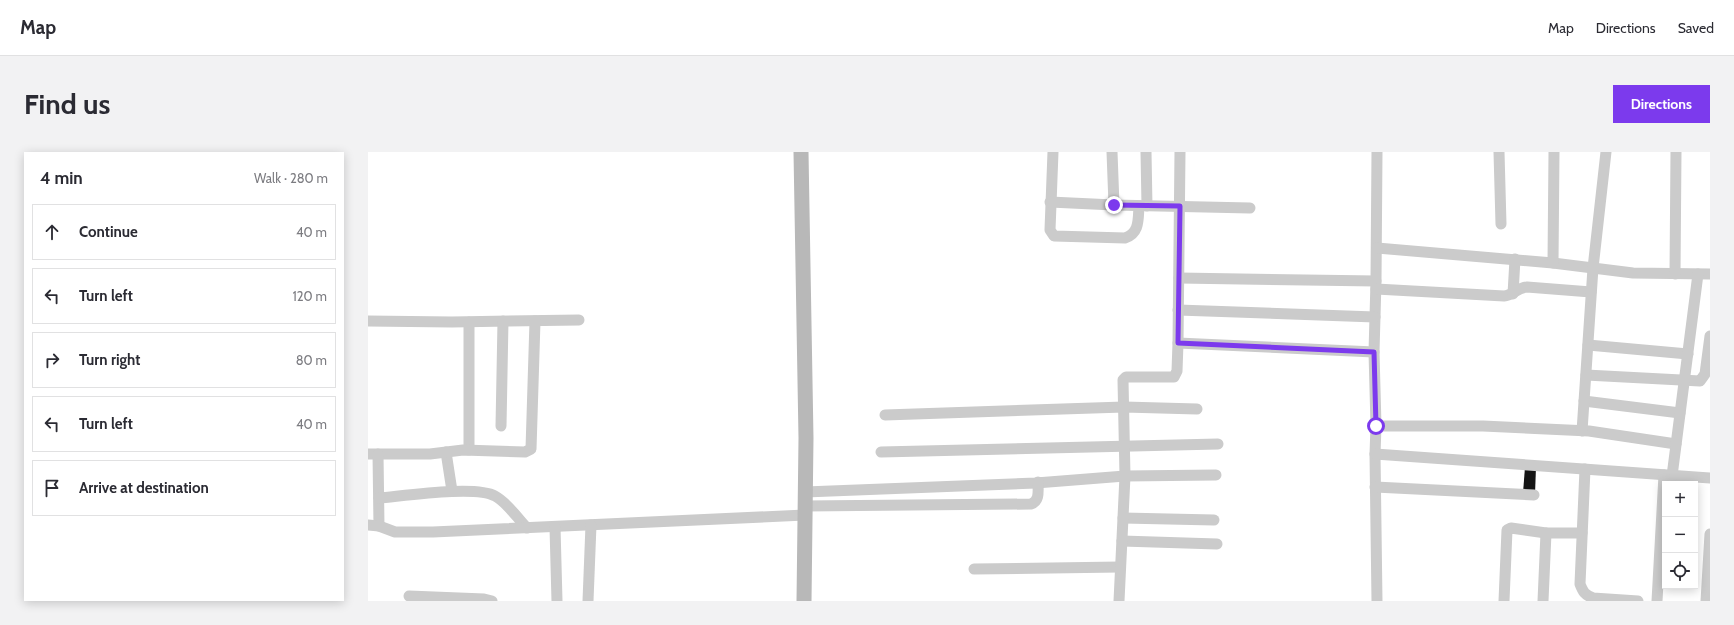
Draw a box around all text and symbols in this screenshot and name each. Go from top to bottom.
text: Map [20,16,56,39]
text: Map [1548,19,1574,37]
text: Directions [1596,19,1656,37]
text: Saved [1678,19,1714,37]
button: Directions [1613,85,1710,123]
text: Find us [24,87,110,121]
text: 4 min [40,168,83,188]
text: Walk · 280 m [254,170,328,186]
route end [1105,196,1123,214]
icon: ahead [41,221,63,243]
text: Continue [79,223,138,241]
text: 40 m [296,224,327,240]
icon: left [41,285,63,307]
text: Turn left [79,287,133,305]
text: 120 m [293,288,327,304]
icon: right [41,349,63,371]
text: Turn right [79,351,140,369]
text: 80 m [296,352,327,368]
icon: left [41,413,63,435]
text: Turn left [79,415,133,433]
text: 40 m [296,416,327,432]
route start [1367,417,1385,435]
icon: arrive [41,477,63,499]
text: Arrive at destination [79,479,209,497]
map controls [1662,481,1698,589]
button: + [1662,481,1698,517]
button: − [1662,517,1698,553]
button: locate [1662,553,1698,589]

